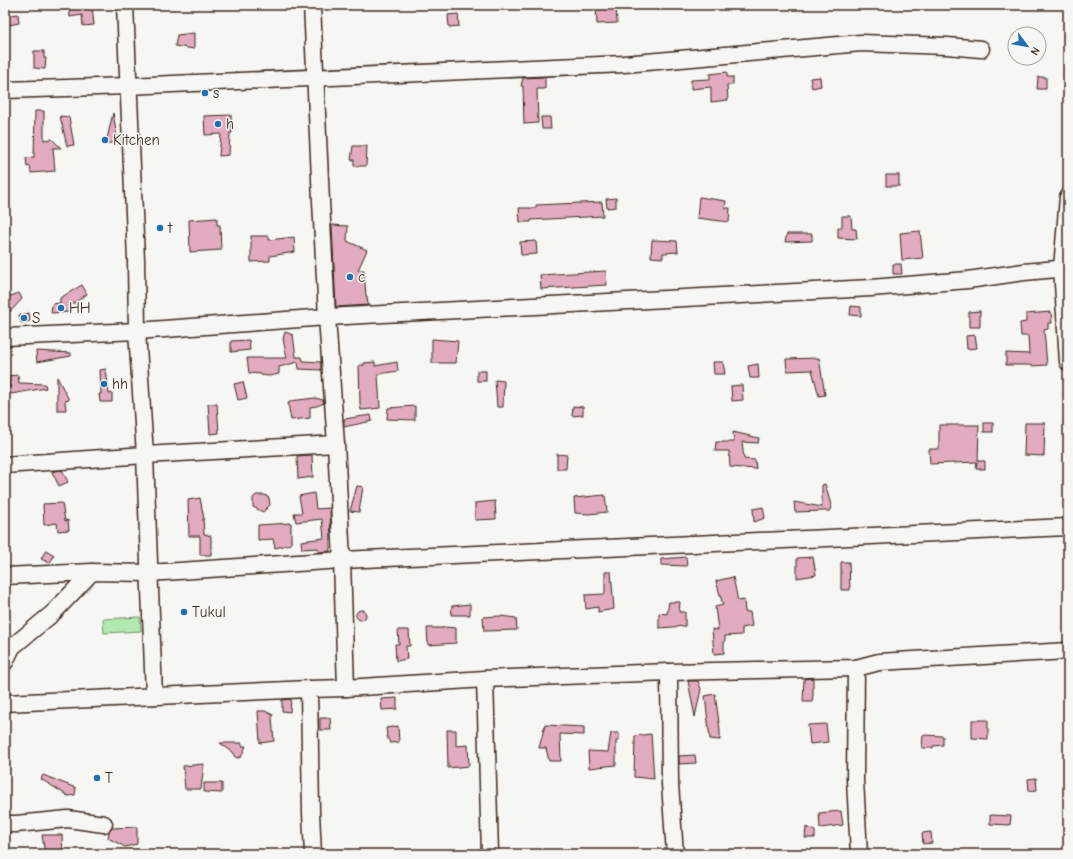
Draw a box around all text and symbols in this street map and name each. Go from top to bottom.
north arrow [1007,26,1047,66]
text: N [1028,45,1042,58]
place label: s [213,84,219,102]
marker: s [200,88,210,98]
place label: h [226,115,234,133]
marker: h [213,119,223,129]
place label: Kitchen [113,131,160,149]
marker: Kitchen [100,135,110,145]
place label: t [167,219,173,237]
marker: t [155,223,165,233]
place label: c [358,268,365,286]
marker: c [345,272,355,282]
place label: HH [69,299,91,317]
marker: HH [56,303,66,313]
place label: S [32,309,40,327]
marker: S [19,313,29,323]
place label: hh [112,375,128,393]
marker: hh [99,379,109,389]
place label: Tukul [192,603,226,621]
marker: Tukul [179,607,189,617]
place label: T [105,769,113,787]
marker: T [92,773,102,783]

